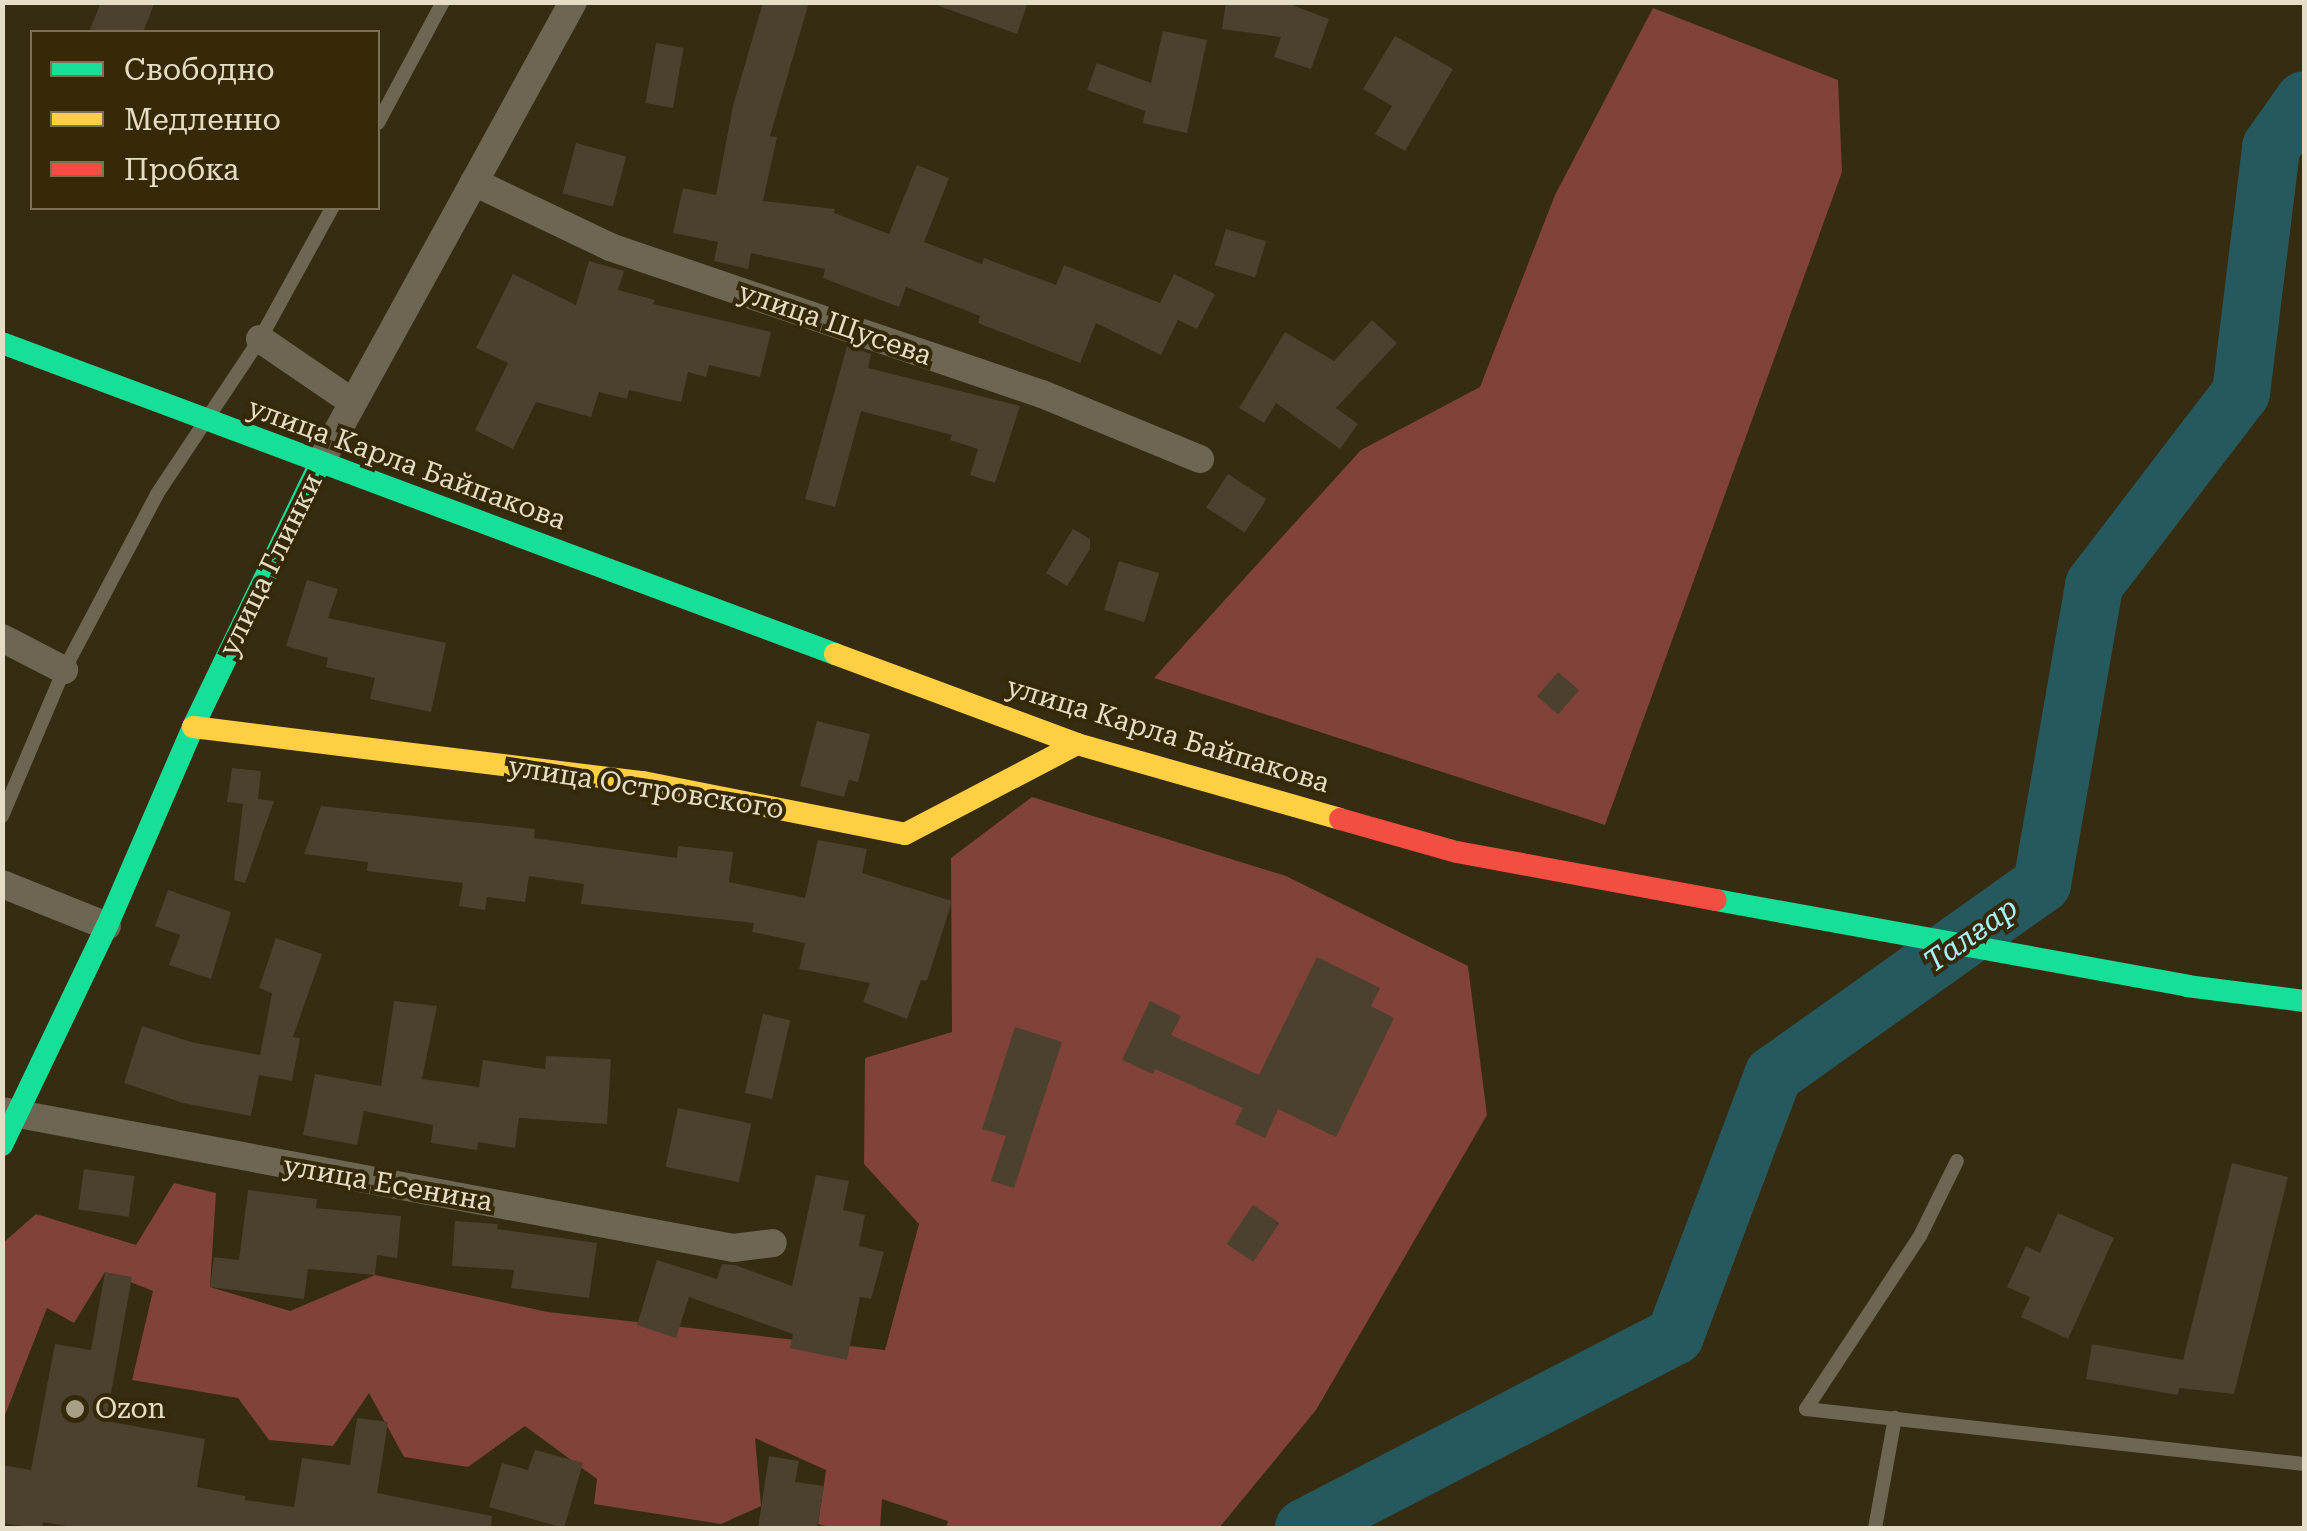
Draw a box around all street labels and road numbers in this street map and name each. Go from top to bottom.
street label: улица Щусева [734,275,936,373]
street label: улица Карла Байпакова [243,391,571,537]
street label: улица Глинки [212,468,330,662]
street label: улица Карла Байпакова [1002,670,1334,800]
street label: улица Островского [506,750,786,826]
street label: улица Есенина [281,1149,495,1219]

